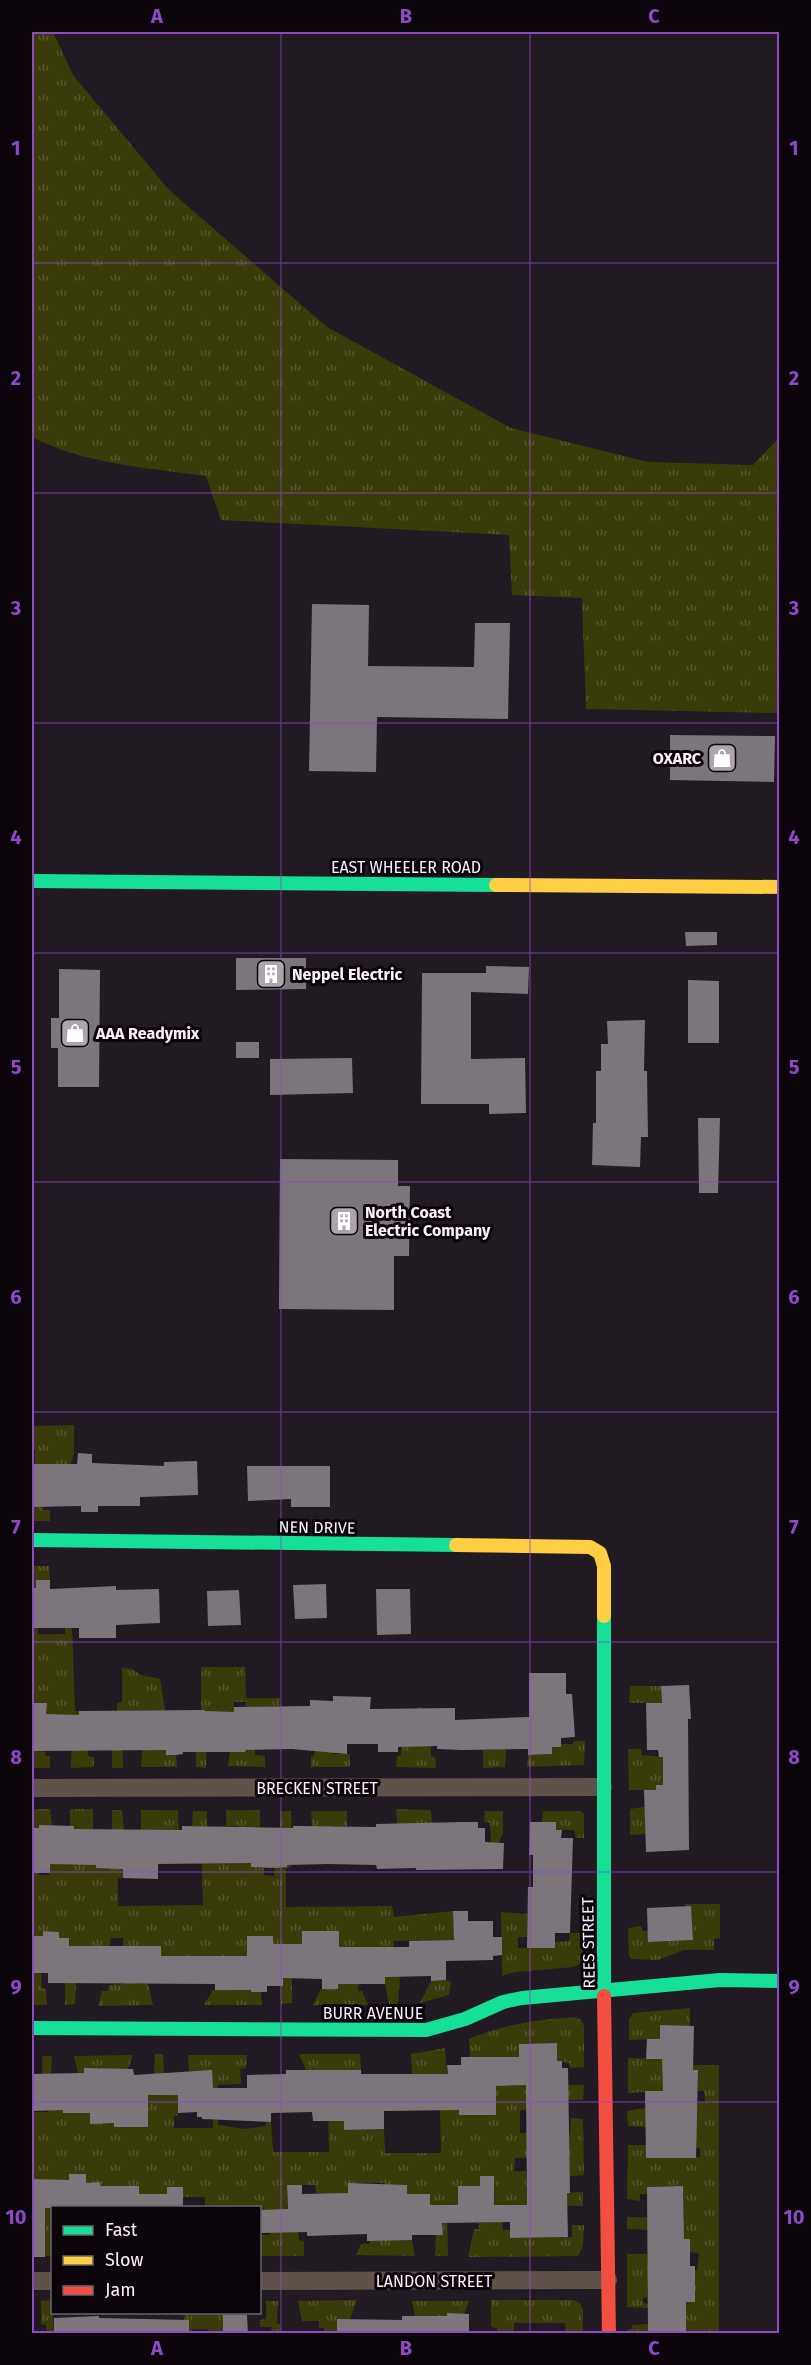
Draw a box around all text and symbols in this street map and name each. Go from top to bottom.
text: A [150,4,164,28]
text: B [400,4,412,28]
text: C [648,4,660,28]
text: 1 [11,136,21,160]
text: 1 [789,136,799,160]
text: 2 [11,366,21,390]
text: 2 [789,366,799,390]
text: 3 [10,596,21,620]
text: 3 [788,596,799,620]
shop icon: OXARC [706,742,738,774]
place label: OXARC [653,749,702,768]
text: 4 [10,825,22,849]
text: 4 [788,825,800,849]
street label: EAST WHEELER ROAD [331,858,481,877]
building icon: Neppel Electric [255,958,287,990]
place label: Neppel Electric [292,965,402,984]
shop icon: AAA Readymix [59,1017,91,1049]
place label: AAA Readymix [95,1024,200,1043]
text: 5 [11,1055,22,1079]
text: 5 [789,1055,800,1079]
place label: North Coast Electric Company [365,1203,491,1240]
building icon: North Coast Electric Company [328,1205,360,1237]
text: 6 [10,1285,22,1309]
text: 6 [788,1285,800,1309]
text: 7 [11,1515,21,1539]
text: 7 [789,1515,799,1539]
street label: NEN DRIVE [278,1517,356,1538]
text: 8 [10,1745,22,1769]
text: 8 [788,1745,800,1769]
street label: BRECKEN STREET [256,1779,379,1798]
street label: REES STREET [578,1896,599,1989]
text: 9 [10,1975,22,1999]
text: 9 [788,1975,800,1999]
street label: BURR AVENUE [323,2004,423,2023]
text: 10 [6,2205,26,2229]
text: 10 [784,2205,804,2229]
legend [51,2206,261,2314]
text: Fast [105,2219,138,2241]
text: Slow [105,2249,144,2271]
street label: LANDON STREET [376,2272,493,2291]
text: Jam [105,2279,136,2301]
text: A [150,2336,164,2360]
text: B [400,2336,412,2360]
text: C [648,2336,660,2360]

